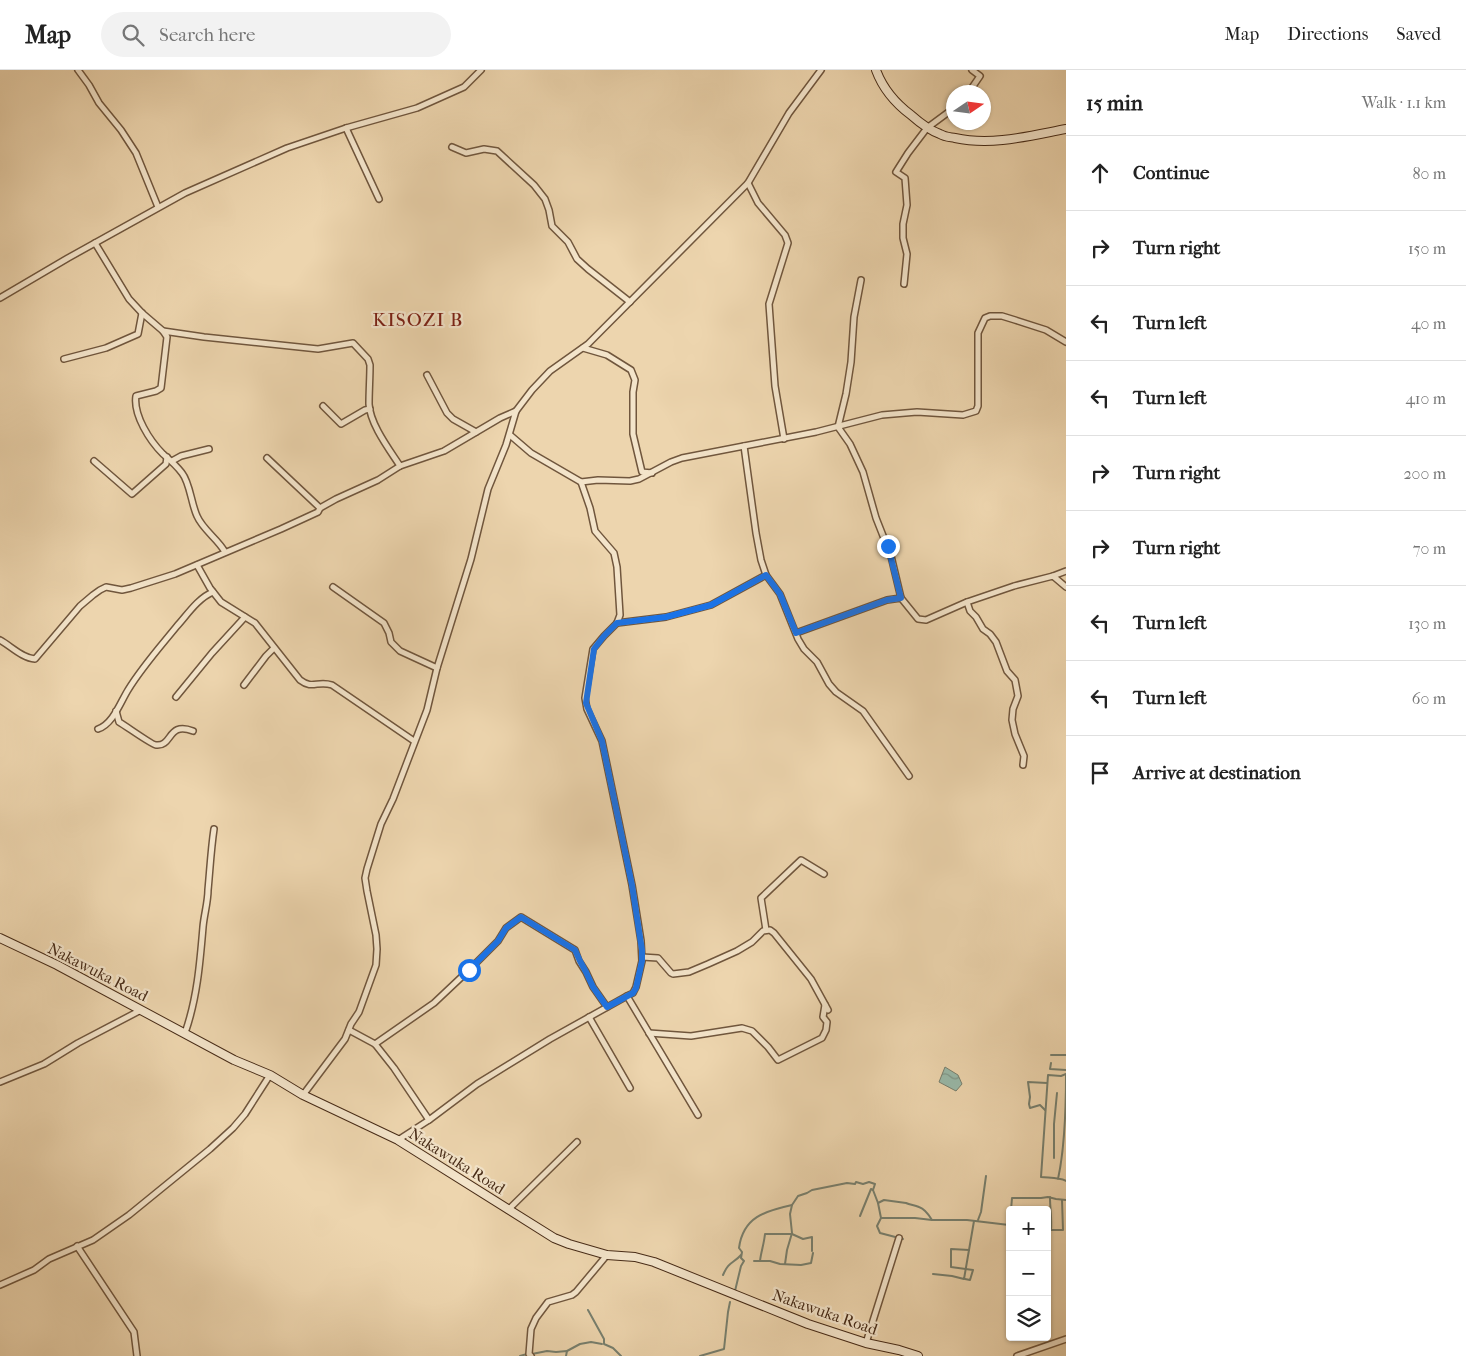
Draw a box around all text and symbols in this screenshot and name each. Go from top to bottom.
search box [101,12,451,57]
text: Map [25,21,71,49]
icon: search [119,21,147,49]
text: Search here [159,24,255,46]
text: Map [1225,24,1259,45]
text: Directions [1287,24,1368,45]
text: Saved [1396,24,1441,45]
north arrow [946,85,991,130]
text: 15 min [1086,91,1143,115]
text: Walk · 1.1 km [1362,93,1446,112]
icon: ahead [1086,159,1114,187]
text: Continue [1133,162,1209,184]
text: 80 m [1412,164,1446,183]
icon: right [1086,234,1114,262]
text: Turn right [1133,237,1220,259]
text: 150 m [1408,239,1446,258]
district label: KISOZI B [373,309,463,331]
icon: left [1086,309,1114,337]
text: Turn left [1133,312,1207,334]
text: 40 m [1411,314,1446,333]
icon: left [1086,384,1114,412]
text: Turn left [1133,387,1207,409]
text: 410 m [1405,389,1446,408]
icon: right [1086,459,1114,487]
text: Turn right [1133,462,1220,484]
text: 200 m [1403,464,1446,483]
icon: right [1086,534,1114,562]
route end [877,535,900,558]
text: Turn right [1133,537,1220,559]
text: 70 m [1413,539,1446,558]
icon: left [1086,609,1114,637]
text: Turn left [1133,612,1207,634]
text: 130 m [1408,614,1446,633]
icon: left [1086,684,1114,712]
text: Turn left [1133,687,1207,709]
text: 60 m [1412,689,1446,708]
icon: arrive [1086,759,1114,787]
text: Arrive at destination [1133,762,1301,784]
street label: Nakawuka Road [45,939,152,1006]
route start [458,959,481,982]
street label: Nakawuka Road [405,1124,509,1198]
map controls [1006,1206,1051,1341]
button: + [1006,1206,1051,1251]
button: − [1006,1251,1051,1296]
street label: Nakawuka Road [770,1285,880,1339]
button: layers [1006,1296,1051,1341]

